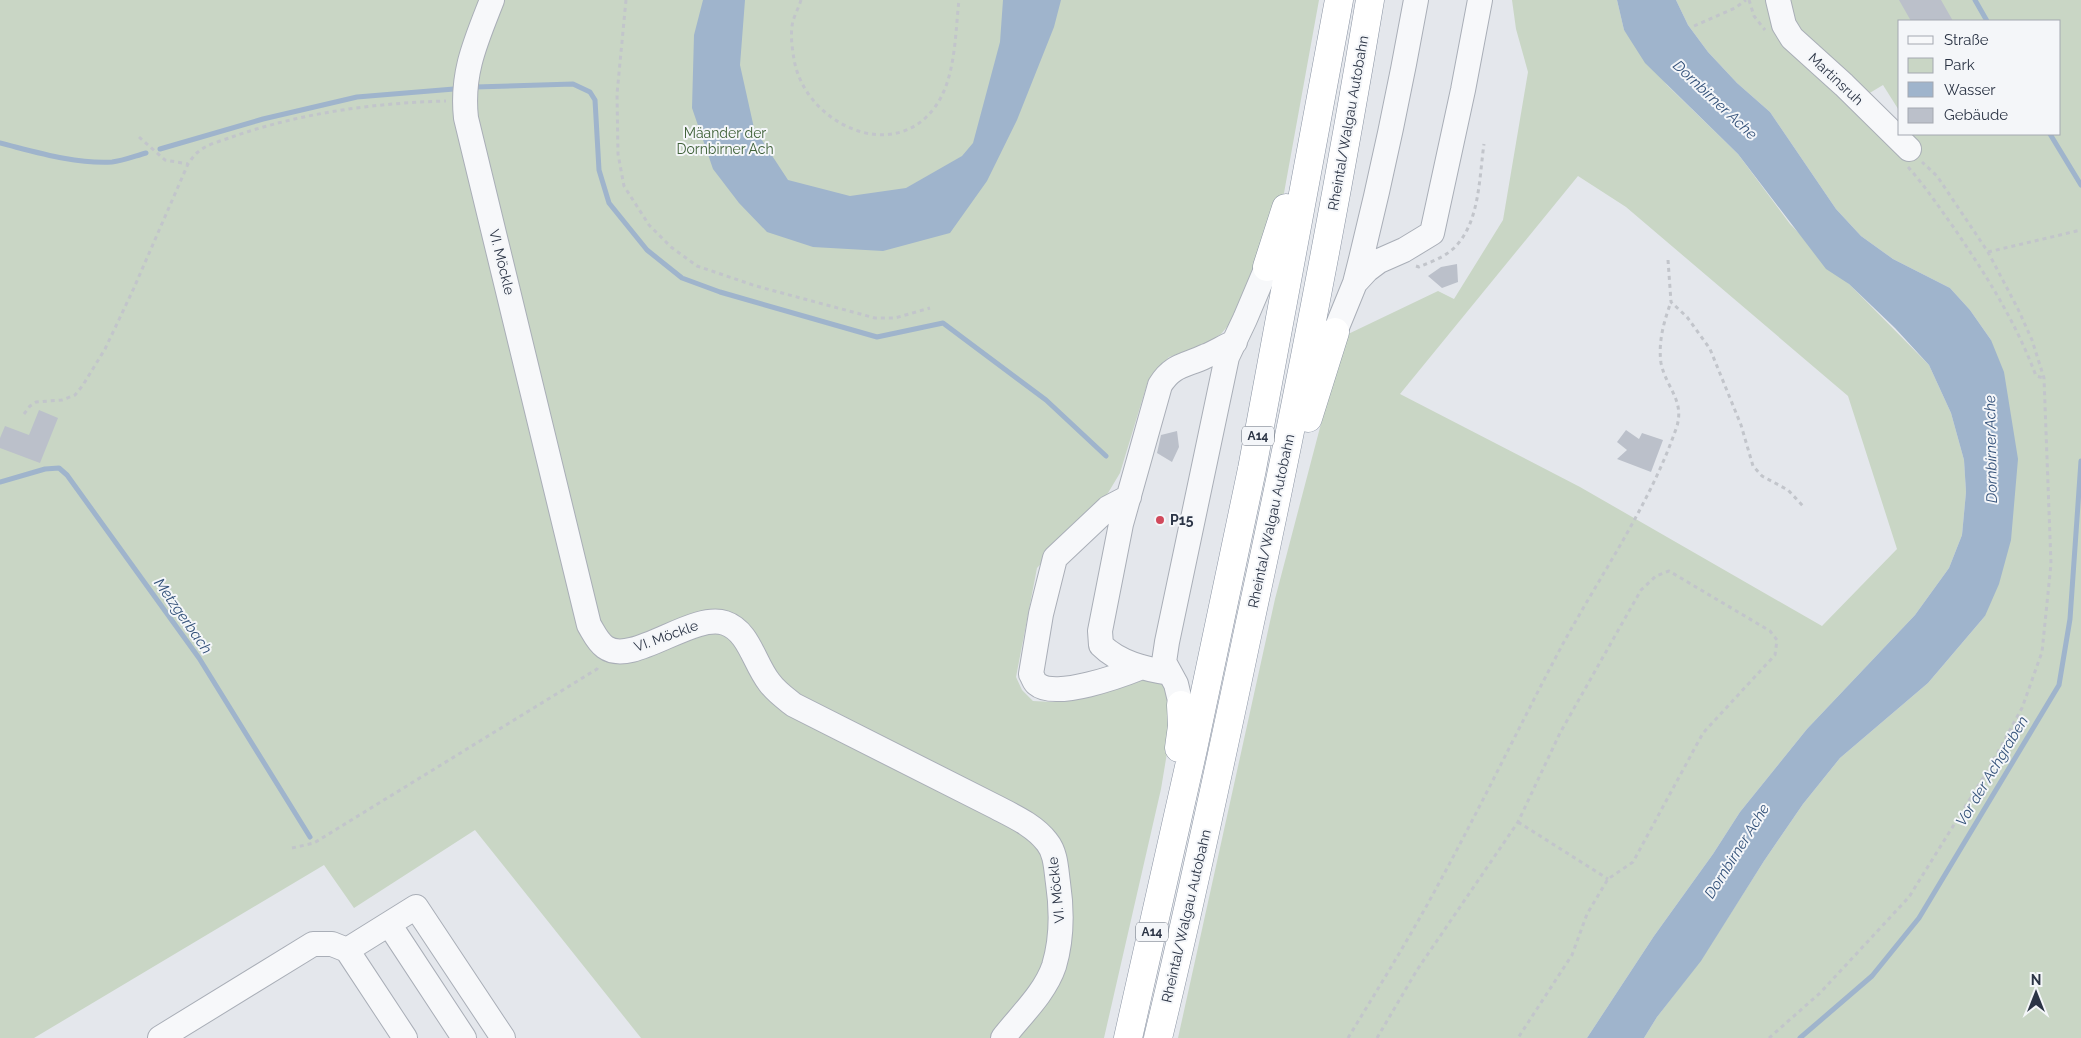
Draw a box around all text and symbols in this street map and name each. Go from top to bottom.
legend [1898,20,2061,135]
text: Straße [1944,31,1989,49]
street label: Rheintal/Walgau Autobahn [1325,34,1371,212]
street label: Martinsruh [1805,50,1867,108]
text: Park [1944,56,1975,74]
water label: Dornbirner Ache [1669,57,1761,143]
text: Wasser [1944,81,1996,99]
text: Gebäude [1944,106,2008,124]
park label: Mäander der Dornbirner Ach [676,125,774,157]
street label: VI. Möckle [486,228,518,296]
water label: Dornbirner Ache [1981,395,2001,503]
road number: A14 [1242,426,1274,446]
street label: Rheintal/Walgau Autobahn [1245,433,1297,609]
place label: P15 [1170,512,1194,528]
marker: P15 [1154,514,1166,526]
water label: Metzgerbach [150,575,216,657]
street label: VI. Möckle [632,617,700,655]
water label: Vor der Achgraben [1952,713,2032,829]
water label: Dornbirner Ache [1701,800,1773,902]
street label: Rheintal/Walgau Autobahn [1158,828,1214,1004]
street label: VI. Möckle [1045,856,1067,924]
road number: A14 [1136,922,1168,942]
north arrow [2011,968,2061,1018]
text: N [2031,972,2041,988]

